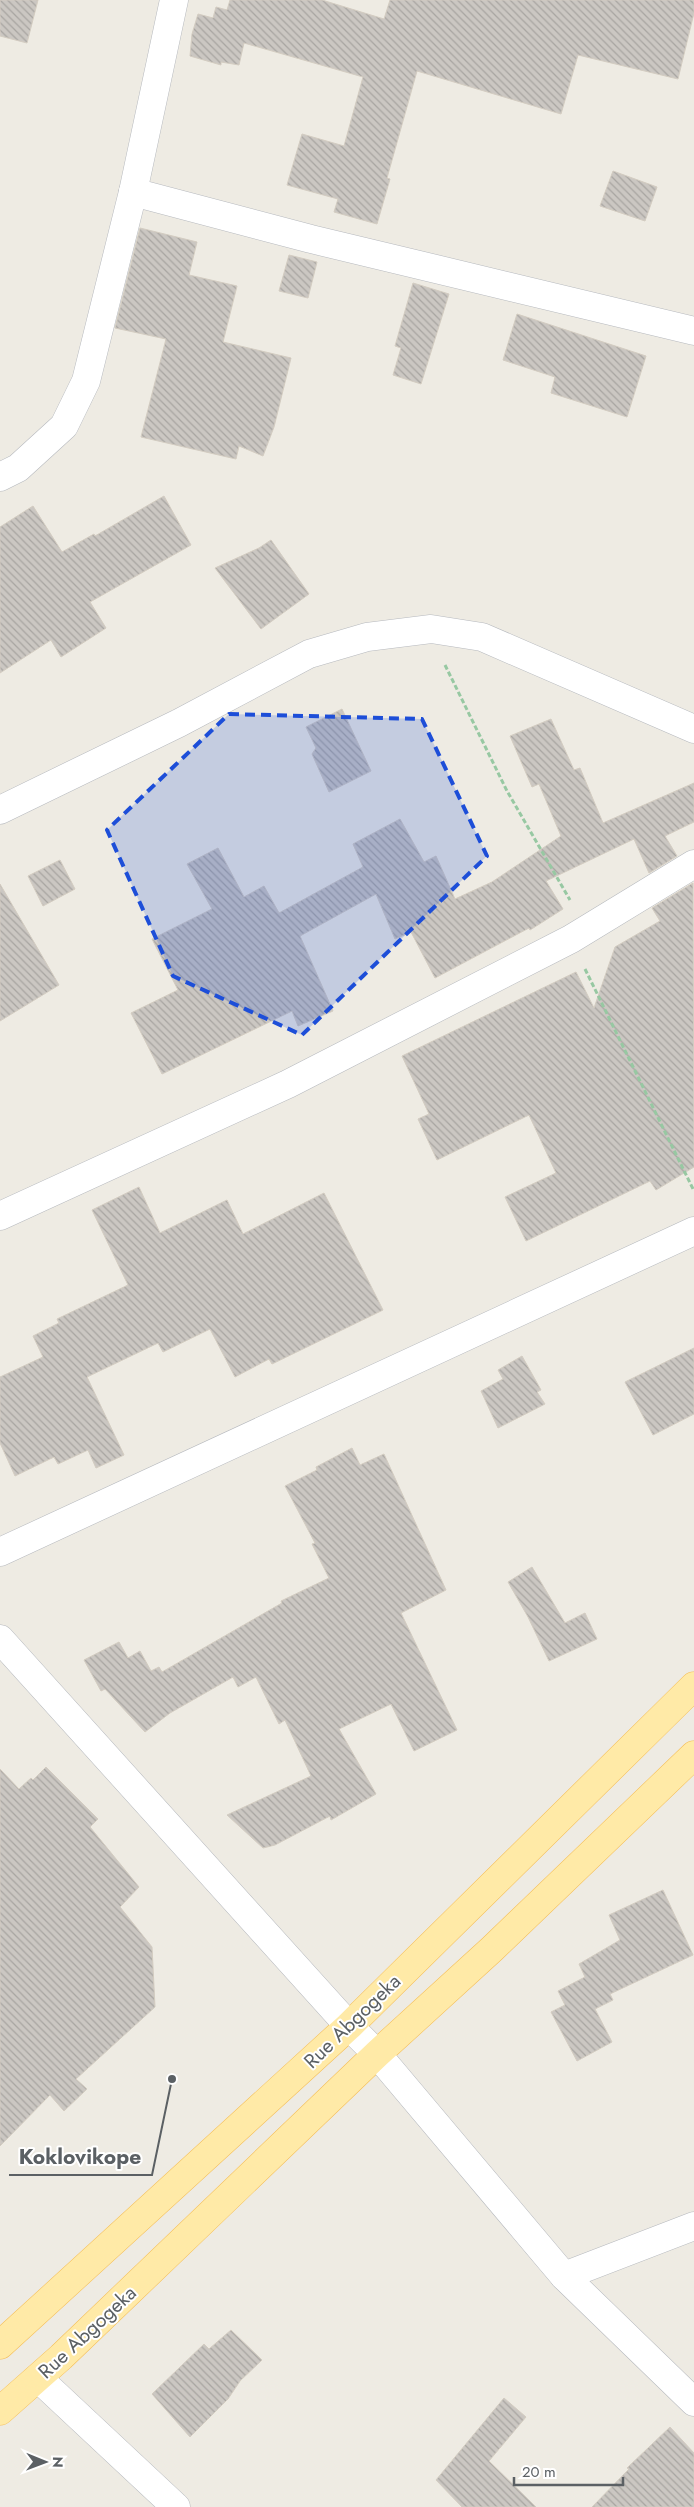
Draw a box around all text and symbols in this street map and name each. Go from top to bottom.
street label: Rue Abgogeka [297,1967,407,2075]
callout: Koklovikope [9,2139,152,2175]
text: Koklovikope [19,2142,141,2172]
street label: Rue Abgogeka [32,2279,143,2386]
north arrow [20,2437,70,2487]
scale bar [514,2454,623,2486]
text: N [48,2456,68,2468]
text: 20 m [522,2461,556,2483]

